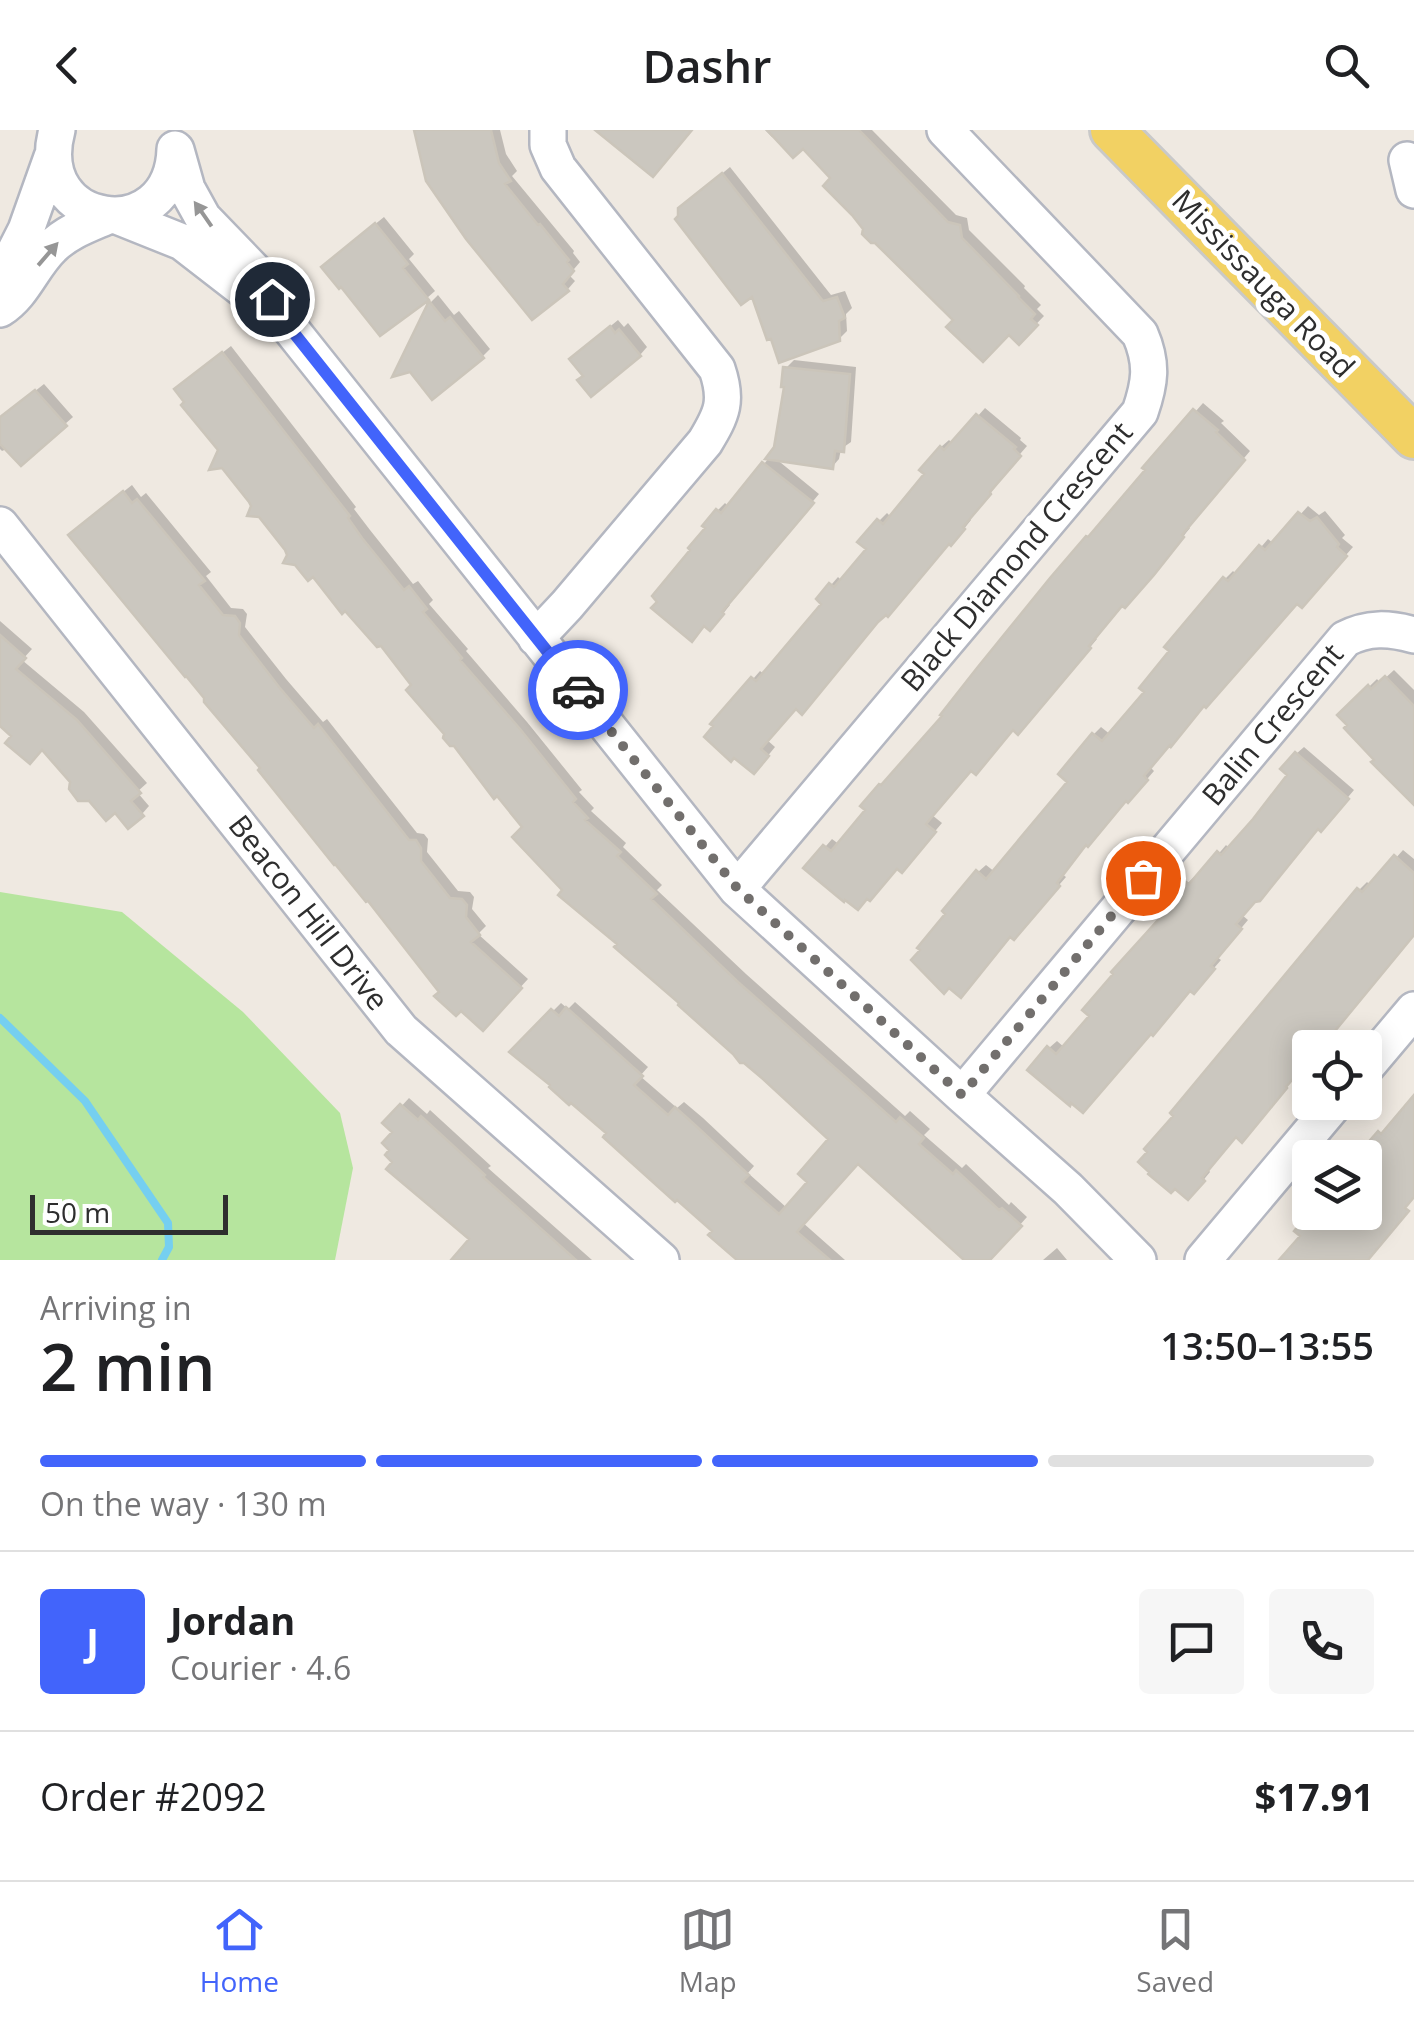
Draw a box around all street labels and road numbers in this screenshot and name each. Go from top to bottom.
street label: Mississauga Road [1164,180,1365,386]
street label: Black Diamond Crescent [891,412,1141,700]
street label: Balin Crescent [1192,634,1352,814]
street label: Beacon Hill Drive [220,806,398,1018]

